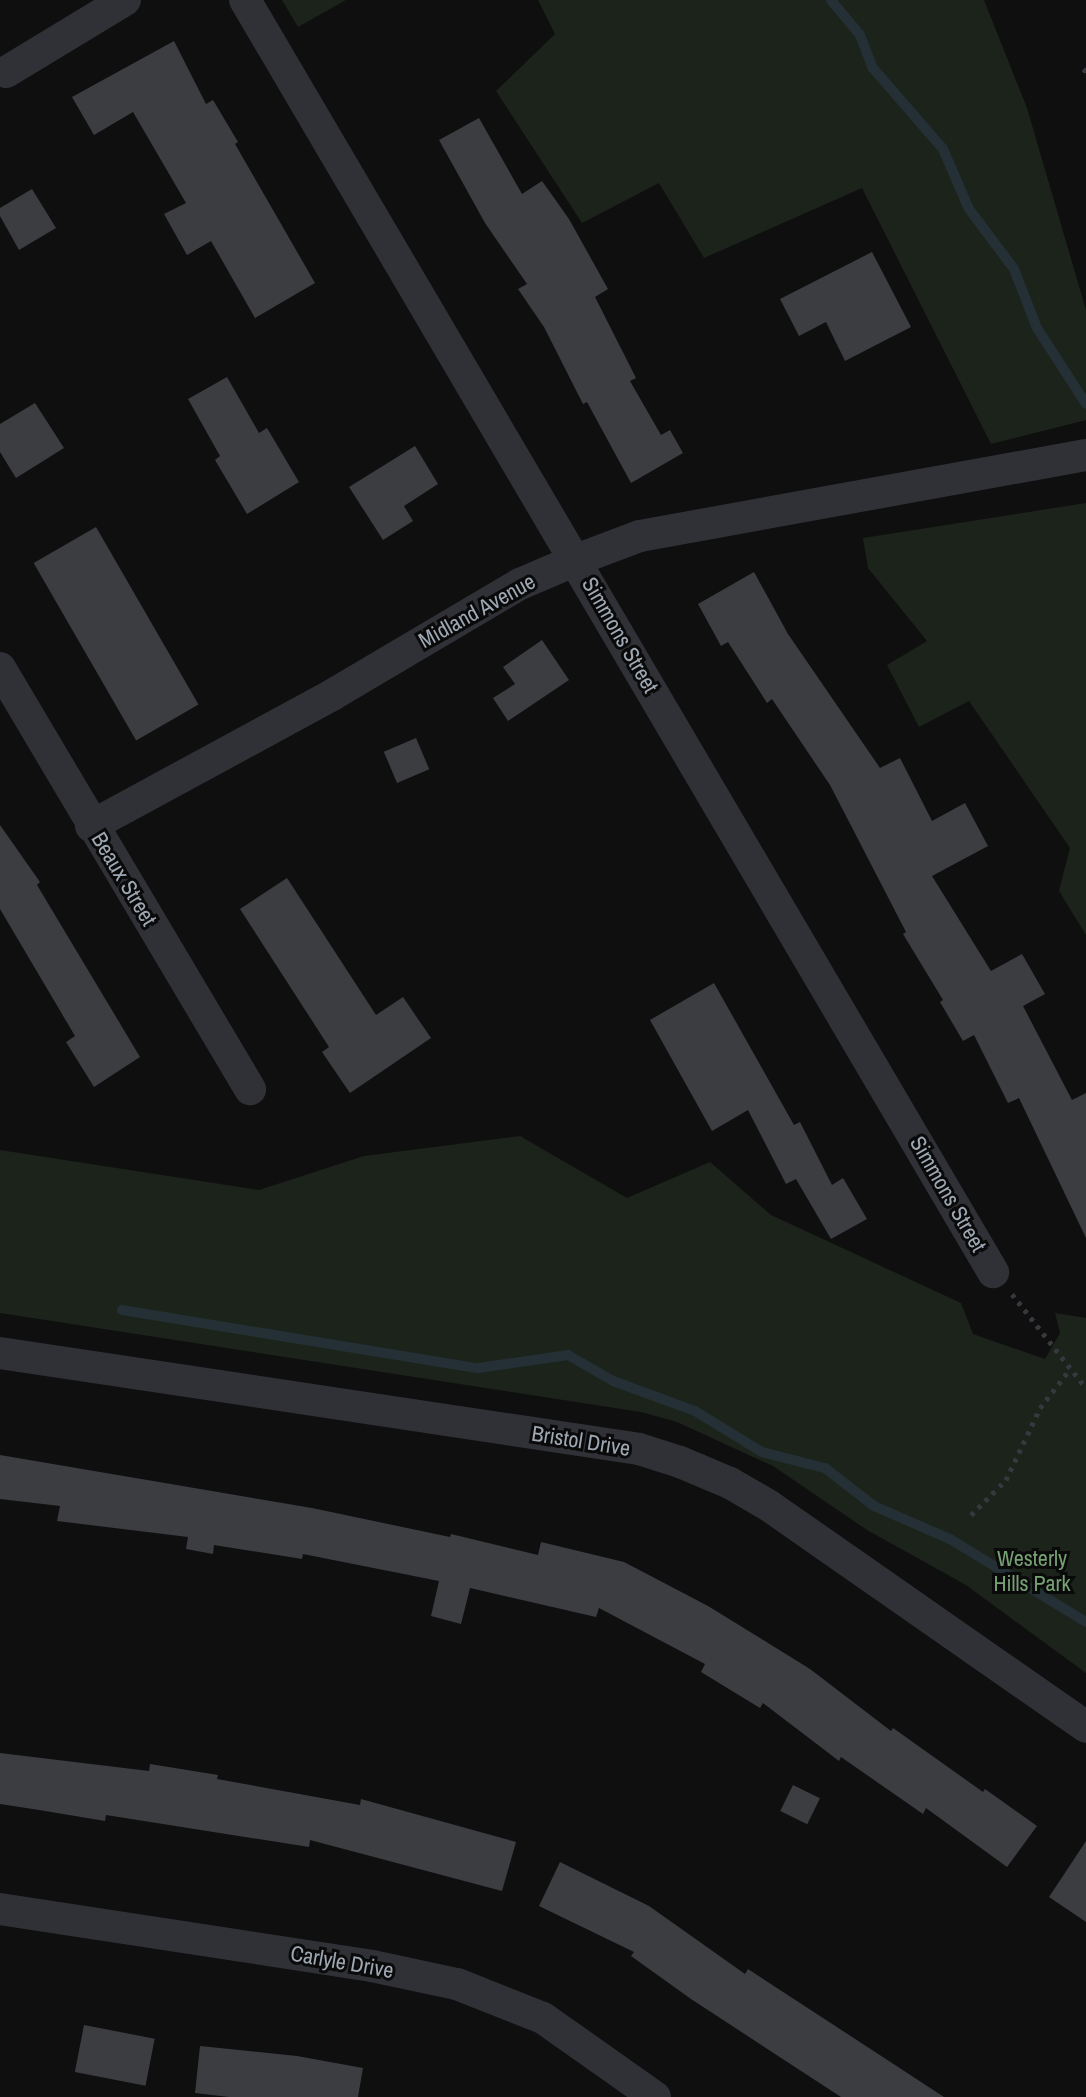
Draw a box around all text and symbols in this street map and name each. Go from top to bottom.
street label: Midland Avenue [414,568,540,654]
street label: Simmons Street [576,572,664,698]
street label: Beaux Street [86,827,162,931]
street label: Simmons Street [904,1131,992,1257]
street label: Bristol Drive [530,1420,632,1462]
park label: Westerly Hills Park [993,1545,1071,1596]
street label: Carlyle Drive [288,1940,396,1984]

